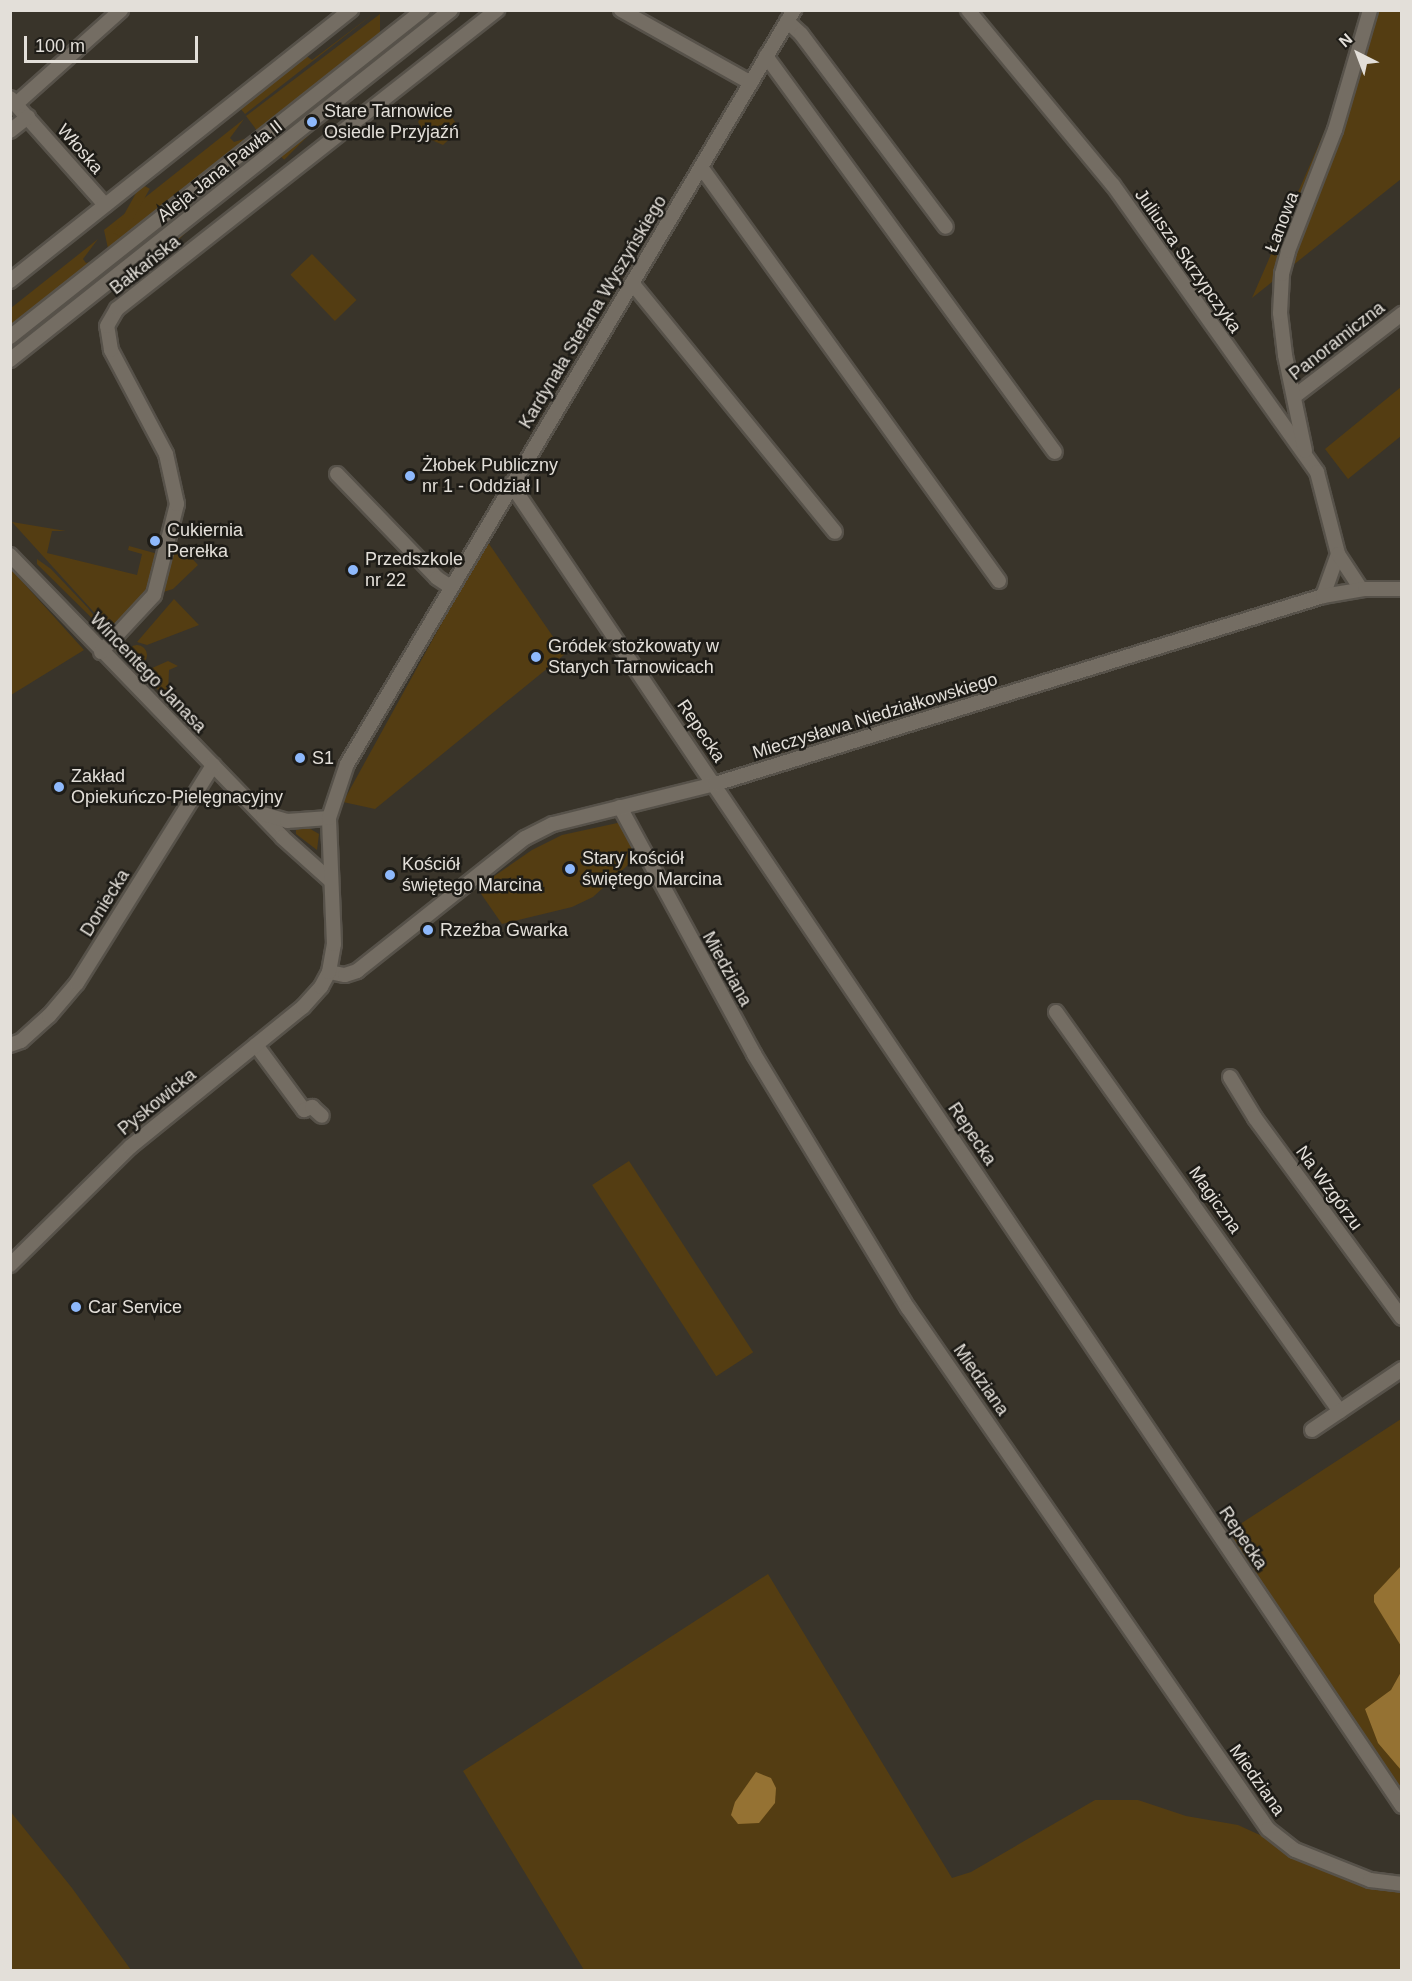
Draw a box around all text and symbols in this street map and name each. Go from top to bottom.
scale bar [27,24,201,62]
north arrow [1328,24,1388,84]
text: N [1336,30,1356,50]
text: 100 m [35,36,85,56]
place label: Stare Tarnowice Osiedle Przyjaźń [324,101,459,144]
street label: Aleja Jana Pawła II [153,115,287,227]
marker: Stare Tarnowice Osiedle Przyjaźń [305,115,319,129]
street label: Włoska [52,120,108,178]
street label: Juliusza Skrzypczyka [1130,185,1246,337]
street label: Łanowa [1261,189,1303,255]
street label: Kardynała Stefana Wyszyńskiego [515,192,671,432]
street label: Bałkańska [106,231,184,299]
street label: Panoramiczna [1285,297,1389,385]
place label: Żłobek Publiczny nr 1 - Oddział I [422,455,558,498]
marker: Żłobek Publiczny nr 1 - Oddział I [403,469,417,483]
place label: Cukiernia Perełka [167,520,243,562]
marker: Cukiernia Perełka [148,534,162,548]
place label: Przedszkole nr 22 [365,549,463,592]
marker: Przedszkole nr 22 [346,563,360,577]
street label: Wincentego Janasa [85,609,211,737]
place label: Gródek stożkowaty w Starych Tarnowicach [548,636,719,678]
marker: Gródek stożkowaty w Starych Tarnowicach [529,650,543,664]
street label: Mieczysława Niedziałkowskiego [750,668,1000,764]
street label: Repecka [672,696,730,766]
place label: S1 [312,747,334,769]
marker: S1 [293,751,307,765]
place label: Zakład Opiekuńczo-Pielęgnacyjny [71,766,283,808]
marker: Zakład Opiekuńczo-Pielęgnacyjny [52,780,66,794]
place label: Stary kościół świętego Marcina [582,848,722,890]
place label: Kościół świętego Marcina [402,854,542,896]
marker: Stary kościół świętego Marcina [563,862,577,876]
street label: Doniecka [76,865,134,941]
marker: Kościół świętego Marcina [383,868,397,882]
place label: Rzeźba Gwarka [440,919,568,941]
marker: Rzeźba Gwarka [421,923,435,937]
street label: Miedziana [698,928,756,1010]
street label: Pyskowicka [114,1064,200,1140]
street label: Repecka [943,1099,1001,1169]
street label: Na Wzgórzu [1291,1142,1367,1234]
street label: Magiczna [1184,1162,1246,1238]
place label: Car Service [88,1296,182,1318]
marker: Car Service [69,1300,83,1314]
street label: Miedziana [949,1340,1013,1420]
street label: Repecka [1214,1503,1272,1573]
street label: Miedziana [1225,1740,1289,1820]

